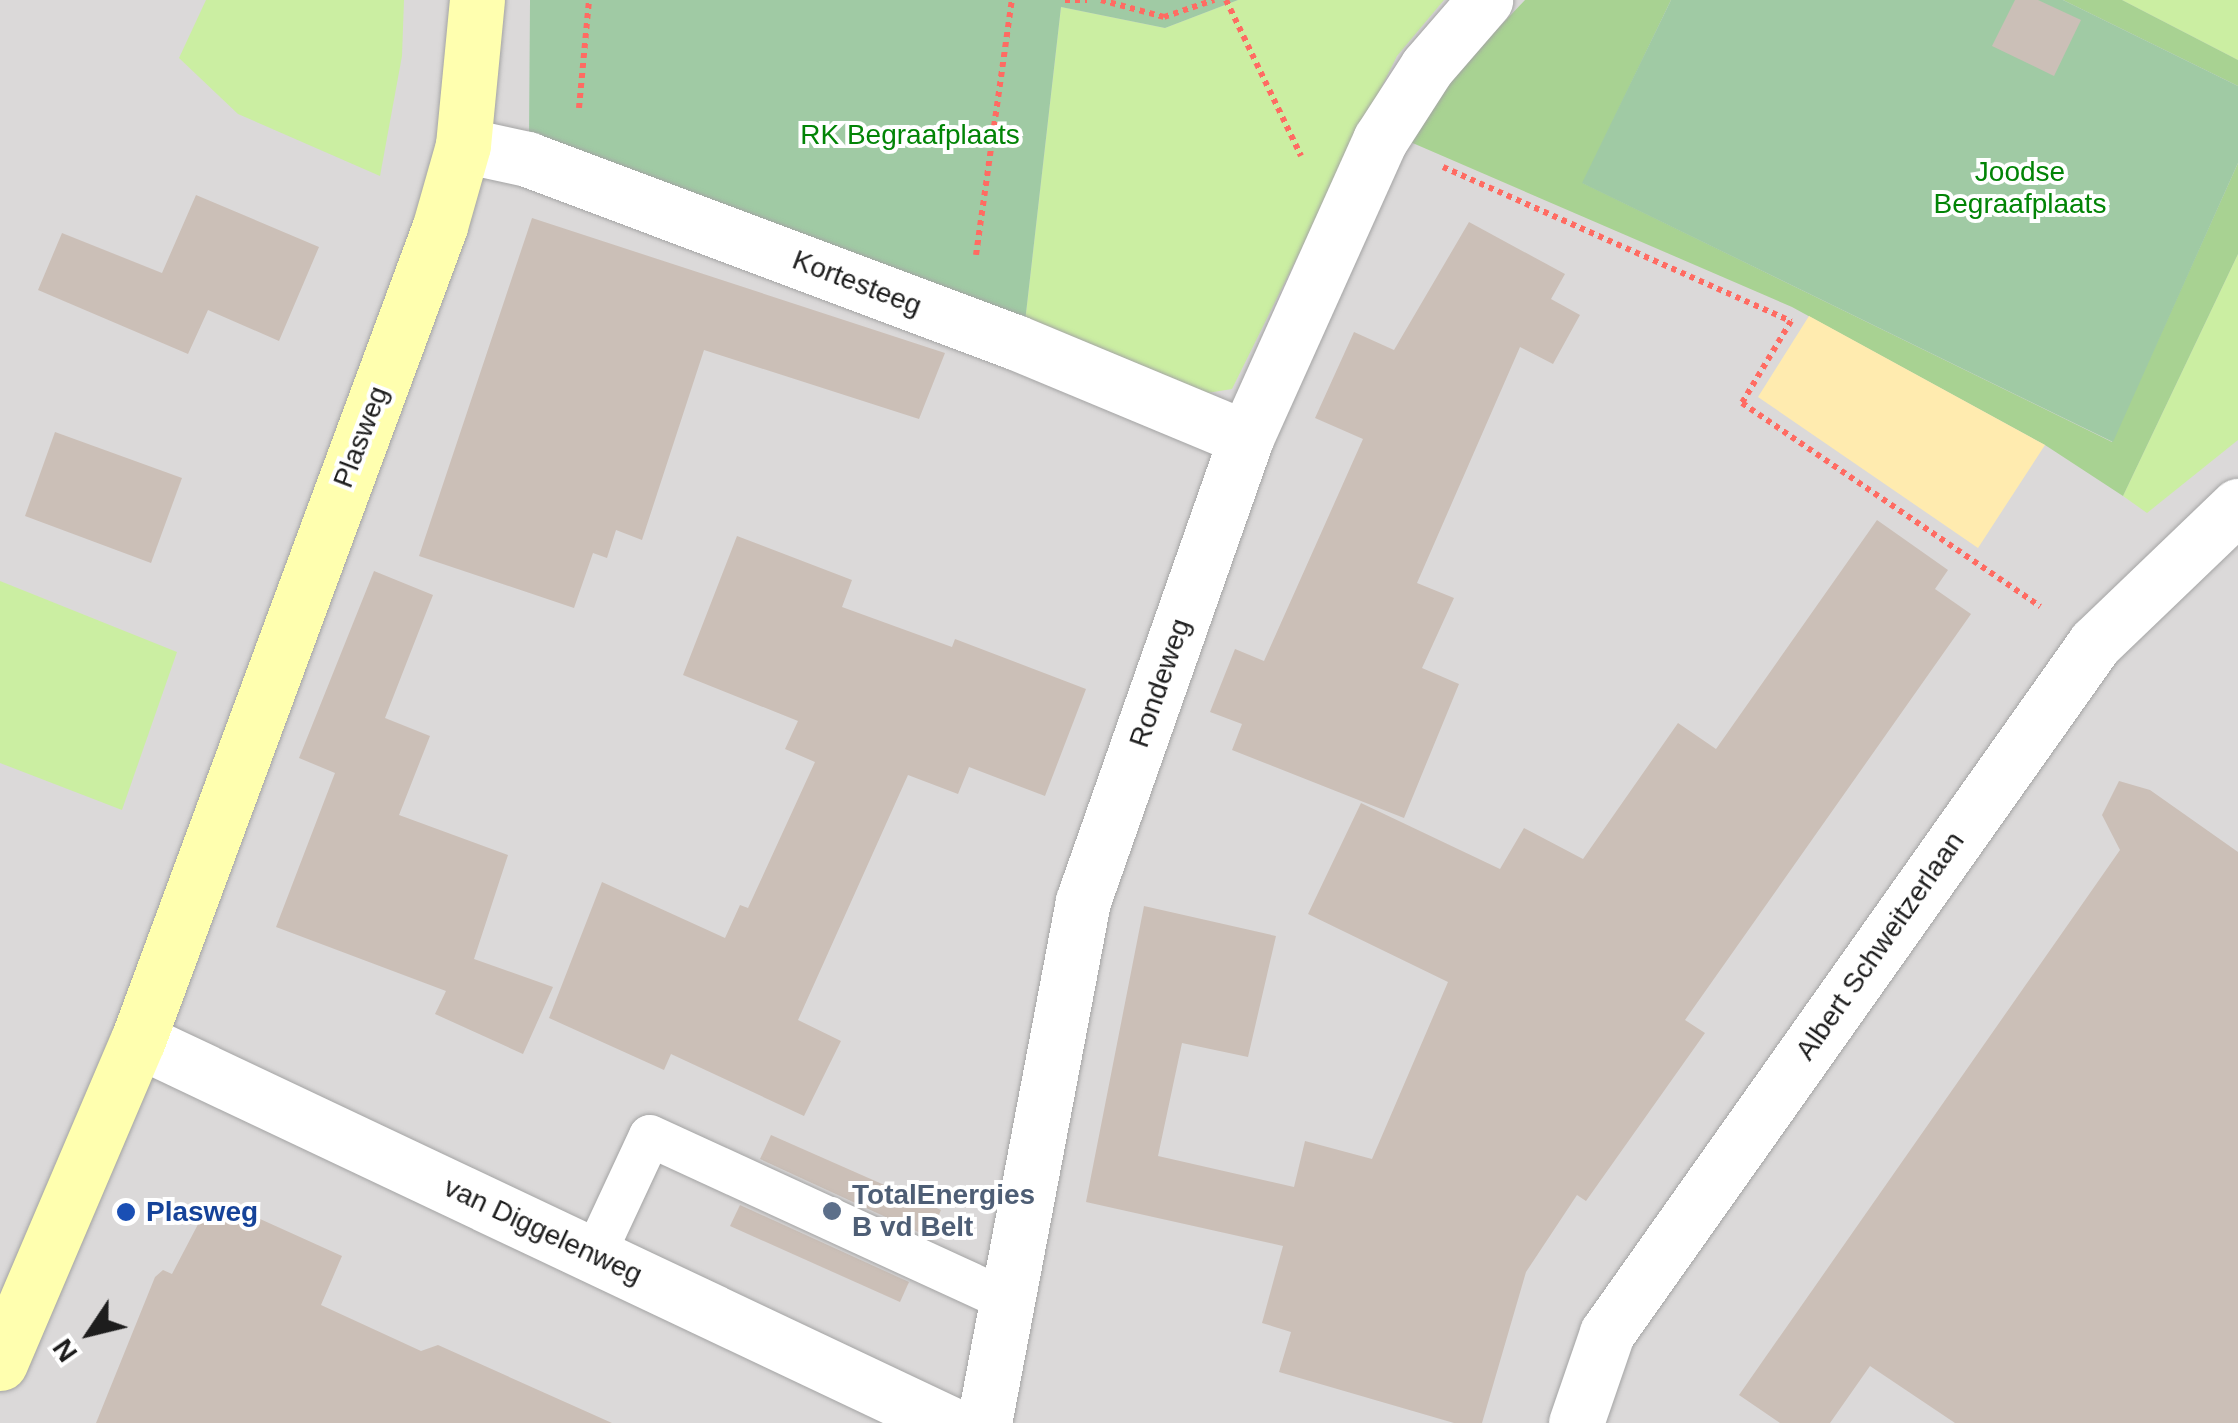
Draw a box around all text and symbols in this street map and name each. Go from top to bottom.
park label: RK Begraafplaats [800,118,1020,152]
park label: Joodse Begraafplaats [1934,155,2106,221]
street label: Kortesteeg [788,243,926,323]
street label: Plasweg [326,382,396,492]
street label: Rondeweg [1122,614,1198,752]
street label: Albert Schweitzerlaan [1789,825,1971,1067]
street label: van Diggelenweg [439,1170,647,1292]
place label: TotalEnergies B vd Belt [852,1178,1035,1244]
place label: Plasweg [146,1195,258,1229]
marker: TotalEnergies B vd Belt [821,1200,843,1222]
marker: Plasweg [115,1201,137,1223]
north arrow [40,1283,140,1383]
text: N [47,1333,84,1368]

